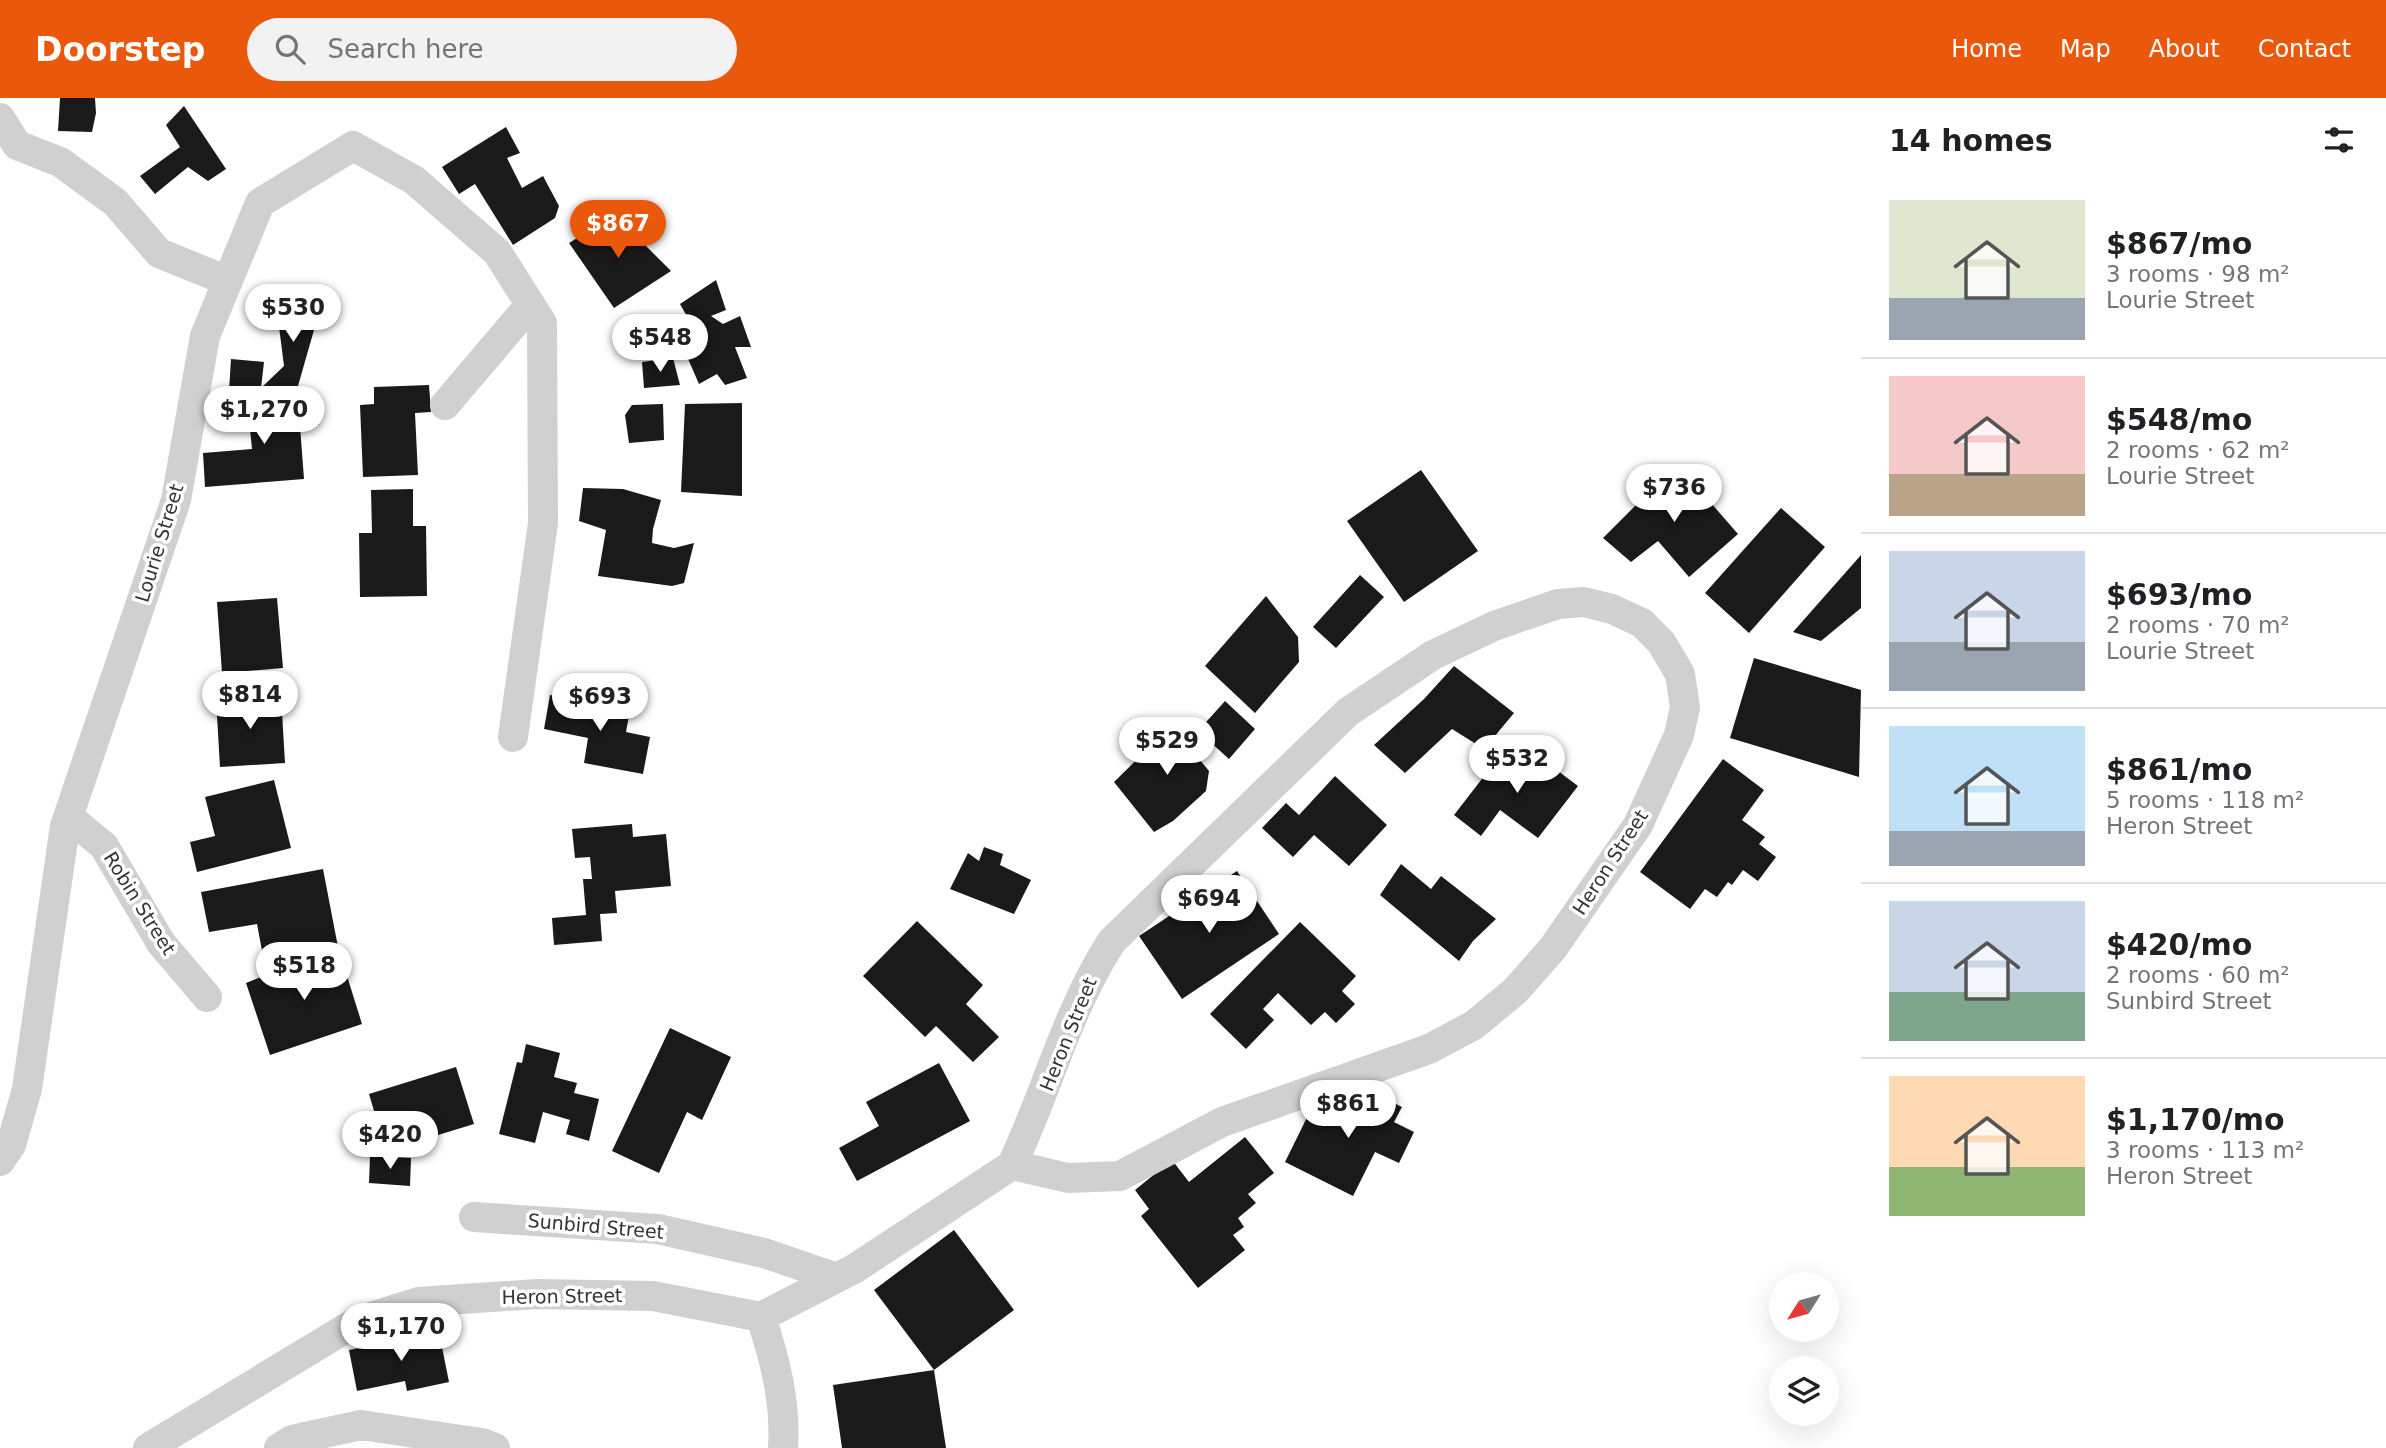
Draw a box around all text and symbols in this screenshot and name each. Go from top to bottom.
search box [247,18,737,81]
text: Doorstep [35,30,205,69]
icon: search [271,30,309,68]
text: Search here [327,34,484,64]
text: Home [1951,35,2022,63]
text: Map [2060,35,2111,63]
text: About [2149,35,2220,63]
text: Contact [2258,35,2351,63]
icon: filters [2320,121,2358,159]
text: 14 homes [1889,123,2053,158]
pin: $867 [577,200,659,260]
text: $867 [586,210,650,236]
text: $867/mo [2106,226,2252,261]
icon: home [1945,228,2029,312]
text: 3 rooms · 98 m² [2106,261,2290,287]
pin: $530 [252,285,334,344]
text: Lourie Street [2106,287,2254,313]
text: $530 [261,294,325,320]
pin: $548 [619,314,701,374]
text: $548 [628,324,692,350]
pin: $1,270 [207,386,321,446]
text: $1,270 [220,396,308,422]
text: $548/mo [2106,402,2252,437]
icon: home [1945,404,2029,488]
text: 2 rooms · 62 m² [2106,437,2290,463]
text: Lourie Street [2106,463,2254,489]
pin: $736 [1633,464,1715,524]
text: $736 [1642,474,1706,500]
street label: Lourie Street [131,481,187,605]
text: $693/mo [2106,577,2252,612]
icon: home [1945,579,2029,663]
text: 2 rooms · 70 m² [2106,612,2290,638]
text: Lourie Street [2106,638,2254,664]
pin: $814 [209,672,291,731]
pin: $693 [559,674,641,733]
text: $814 [218,681,282,707]
text: $693 [568,683,632,709]
pin: $529 [1126,718,1208,777]
text: $529 [1135,727,1199,753]
pin: $532 [1476,736,1558,795]
text: $532 [1485,745,1549,771]
text: $861/mo [2106,752,2252,787]
icon: home [1945,754,2029,838]
text: 5 rooms · 118 m² [2106,787,2304,813]
street label: Heron Street [1568,805,1652,919]
text: Heron Street [2106,813,2252,839]
street label: Robin Street [100,848,180,958]
pin: $694 [1168,876,1250,935]
text: $694 [1177,885,1241,911]
text: $420/mo [2106,927,2252,962]
icon: home [1945,929,2029,1013]
pin: $518 [263,942,345,1002]
text: $518 [272,952,336,978]
text: 2 rooms · 60 m² [2106,962,2290,988]
street label: Heron Street [1035,974,1101,1094]
text: Sunbird Street [2106,988,2272,1014]
pin: $861 [1307,1080,1389,1140]
text: $861 [1316,1090,1380,1116]
text: $1,170/mo [2106,1102,2285,1137]
icon: home [1945,1104,2029,1188]
pin: $420 [349,1112,431,1171]
text: $420 [358,1121,422,1147]
text: 3 rooms · 113 m² [2106,1137,2304,1163]
text: Heron Street [2106,1163,2252,1189]
street label: Sunbird Street [527,1209,665,1243]
north arrow [1769,1272,1839,1342]
map controls [1769,1272,1839,1426]
street label: Heron Street [501,1284,623,1308]
pin: $1,170 [344,1304,458,1363]
text: $1,170 [357,1313,445,1339]
button: layers [1769,1356,1839,1426]

